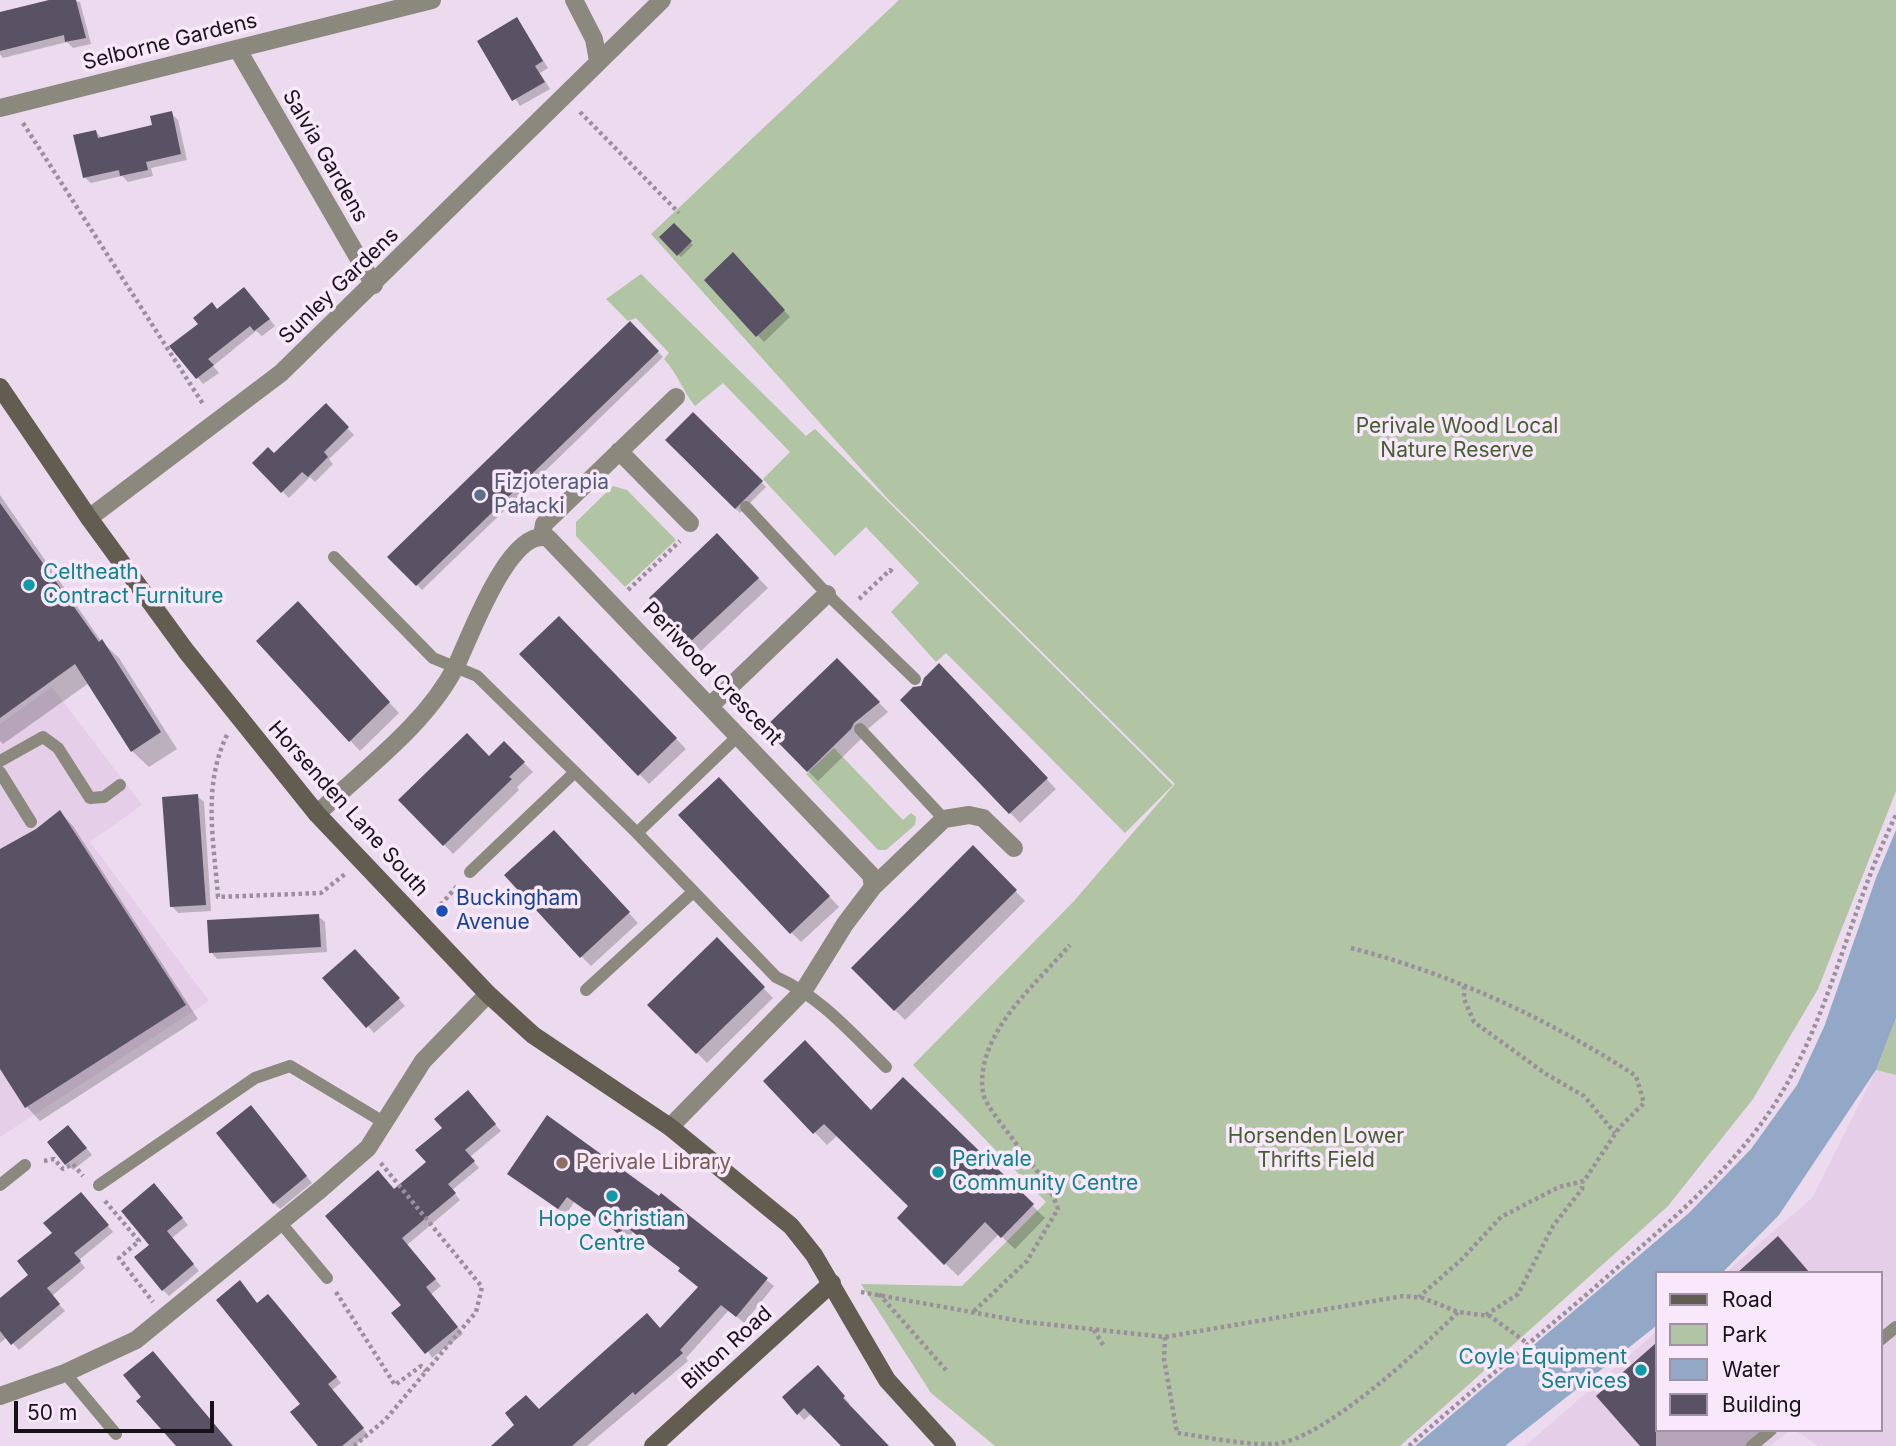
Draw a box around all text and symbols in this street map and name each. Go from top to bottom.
street label: Selborne Gardens [80,8,260,76]
street label: Salvia Gardens [277,85,373,227]
street label: Sunley Gardens [274,223,404,349]
park label: Perivale Wood Local Nature Reserve [1356,414,1558,464]
place label: Fizjoterapia Pałacki [494,470,609,520]
marker: Fizjoterapia Pałacki [472,487,488,503]
place label: Celtheath Contract Furniture [43,560,224,610]
marker: Celtheath Contract Furniture [21,577,37,593]
street label: Periwood Crescent [637,597,787,751]
street label: Horsenden Lane South [263,716,433,902]
place label: Buckingham Avenue [456,886,579,936]
marker: Buckingham Avenue [434,903,450,919]
park label: Horsenden Lower Thrifts Field [1228,1124,1404,1174]
place label: Perivale Community Centre [952,1147,1138,1197]
place label: Perivale Library [576,1150,731,1176]
marker: Perivale Library [554,1155,570,1171]
marker: Perivale Community Centre [930,1164,946,1180]
marker: Hope Christian Centre [604,1188,620,1204]
place label: Hope Christian Centre [538,1207,686,1257]
legend [1654,1271,1882,1432]
text: Road [1722,1287,1773,1312]
street label: Bilton Road [677,1301,777,1395]
text: Park [1722,1322,1767,1347]
place label: Coyle Equipment Services [1459,1345,1627,1395]
text: Water [1722,1357,1780,1382]
marker: Coyle Equipment Services [1633,1362,1649,1378]
scale bar [18,1386,217,1430]
text: Building [1722,1392,1802,1417]
text: 50 m [27,1400,77,1425]

